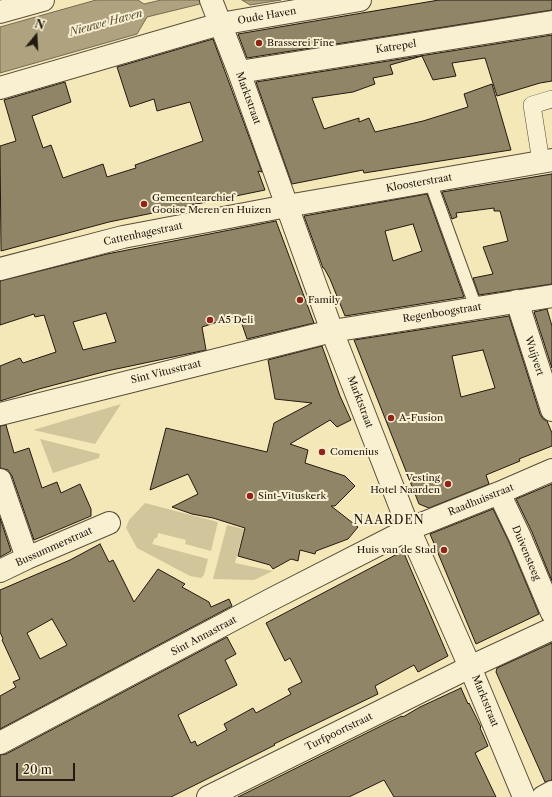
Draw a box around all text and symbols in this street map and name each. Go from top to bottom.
street label: Oude Haven [237,5,297,27]
water label: Nieuwe Haven [68,7,144,39]
north arrow [16,16,56,56]
text: N [33,16,46,33]
place label: Brasserei Fine [267,37,334,49]
marker: Brasserei Fine [254,38,264,48]
street label: Katrepel [375,38,417,56]
street label: Marktstraat [233,70,263,126]
street label: Kloosterstraat [385,171,453,195]
place label: Gemeentearchief Gooise Meren en Huizen [152,192,271,216]
marker: Gemeentearchief Gooise Meren en Huizen [139,199,149,209]
street label: Cattenhagestraat [102,220,184,248]
place label: Family [308,294,340,306]
marker: Family [295,295,305,305]
street label: Regenboogstraat [402,301,482,325]
place label: A5 Deli [218,314,253,326]
marker: A5 Deli [205,315,215,325]
street label: Wuijvert [522,335,546,377]
street label: Sint Vitusstraat [130,357,202,387]
street label: Marktstraat [345,374,375,430]
place label: A-Fusion [399,412,443,424]
marker: A-Fusion [386,413,396,423]
place label: Comenius [330,446,379,458]
marker: Comenius [317,447,327,457]
place label: Vesting Hotel Naarden [370,472,440,496]
marker: Vesting Hotel Naarden [443,479,453,489]
street label: Raadhuisstraat [446,481,516,519]
place label: Sint-Vituskerk [258,490,326,502]
marker: Sint-Vituskerk [245,491,255,501]
district label: NAARDEN [353,514,425,528]
street label: Duivensteeg [509,524,543,582]
street label: Bussummerstraat [14,525,94,569]
place label: Huis van de Stad [357,544,436,556]
marker: Huis van de Stad [439,545,449,555]
street label: Sint Annastraat [169,614,239,658]
street label: Marktstraat [469,673,501,729]
street label: Turfpoortstraat [303,711,375,753]
scale bar [18,755,77,781]
text: 20 m [23,762,52,777]

